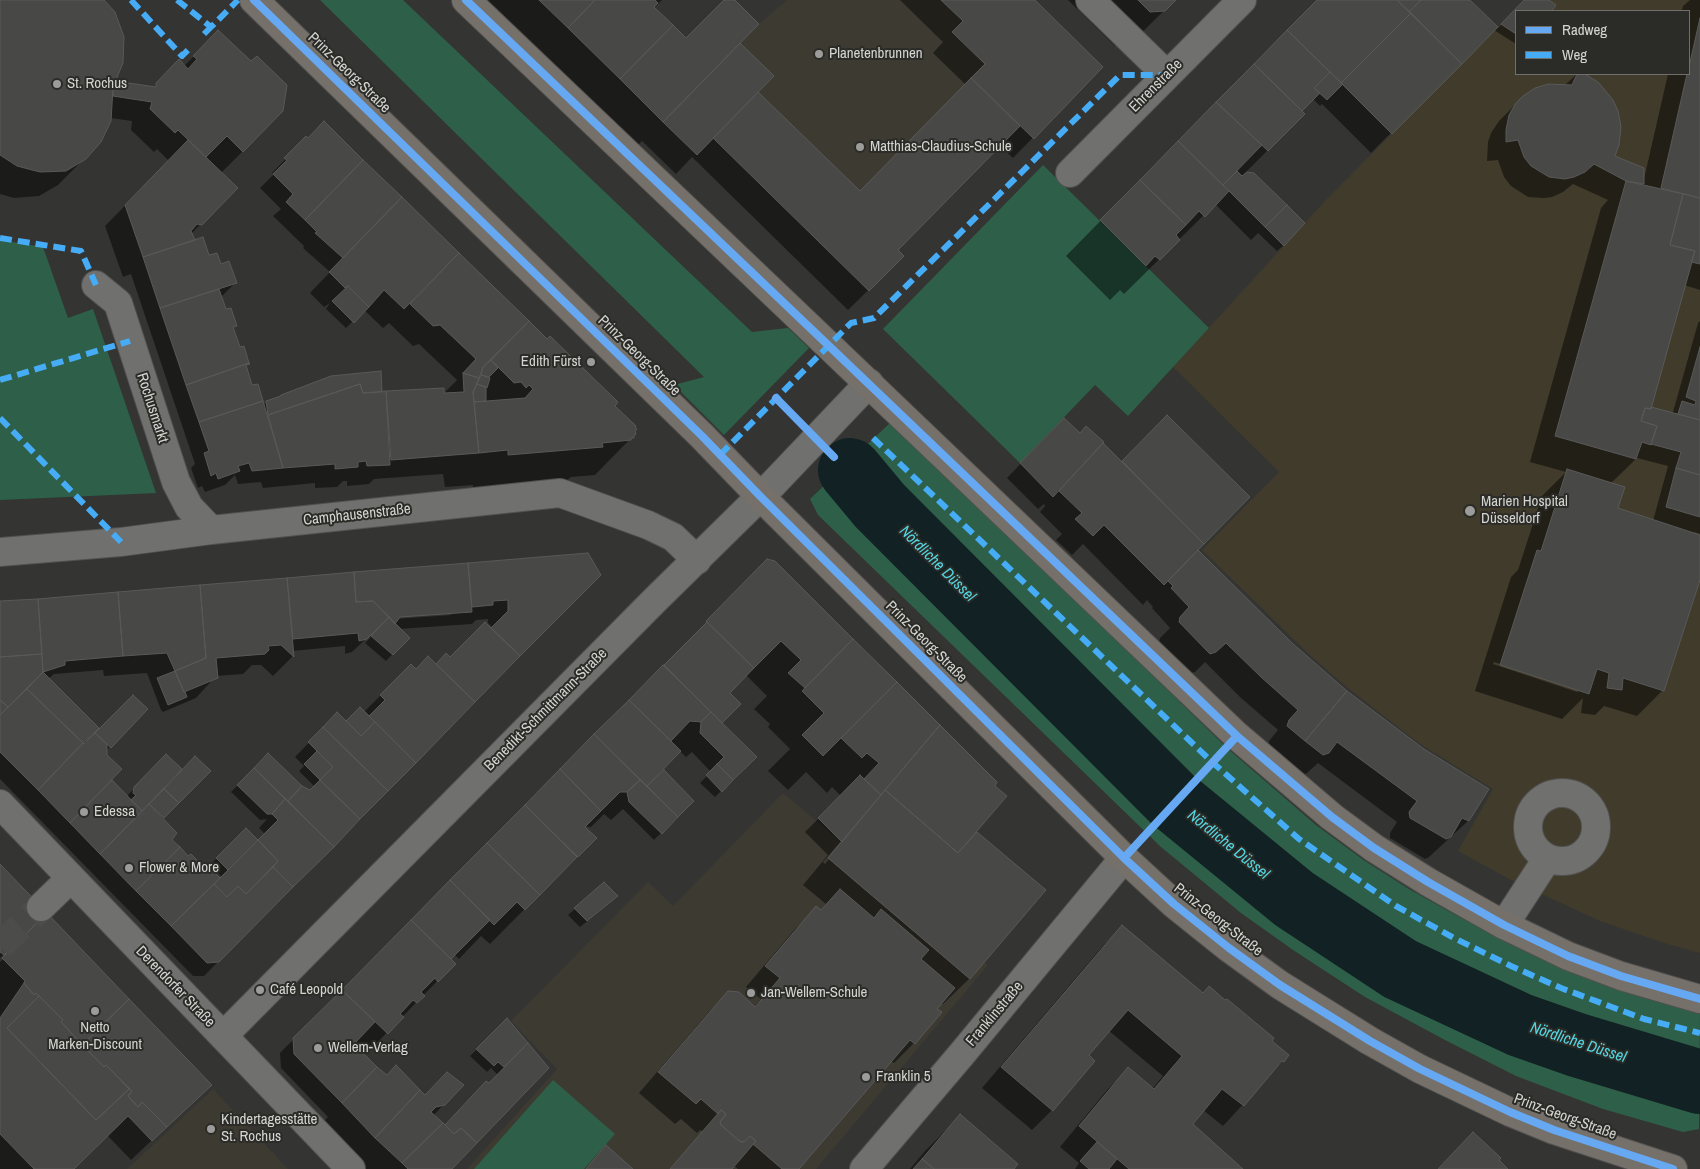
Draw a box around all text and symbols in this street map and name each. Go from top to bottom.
legend [1515,10,1690,75]
text: Radweg [1562,19,1607,40]
street label: Prinz-Georg-Straße [304,29,394,117]
text: Weg [1562,44,1587,65]
place label: Planetenbrunnen [829,45,923,63]
marker: Planetenbrunnen [813,48,825,60]
street label: Ehrenstraße [1126,56,1186,116]
place label: St. Rochus [67,75,127,93]
marker: St. Rochus [51,78,63,90]
place label: Matthias-Claudius-Schule [870,138,1012,156]
marker: Matthias-Claudius-Schule [854,141,866,153]
street label: Prinz-Georg-Straße [594,312,684,400]
place label: Edith Fürst [521,353,581,371]
marker: Edith Fürst [585,356,597,368]
street label: Rochusmarkt [132,371,172,445]
place label: Marien Hospital Düsseldorf [1481,493,1568,528]
street label: Camphausenstraße [302,500,412,530]
marker: Marien Hospital Düsseldorf [1463,504,1477,518]
water label: Nördliche Düssel [895,522,979,606]
street label: Prinz-Georg-Straße [881,597,971,687]
street label: Benedikt-Schmittmann-Straße [481,645,611,775]
place label: Edessa [94,803,135,821]
marker: Edessa [78,806,90,818]
water label: Nördliche Düssel [1183,806,1273,884]
place label: Flower & More [139,859,219,877]
marker: Flower & More [123,862,135,874]
street label: Prinz-Georg-Straße [1170,880,1266,960]
street label: Derendorfer Straße [132,943,218,1031]
street label: Franklinstraße [963,978,1027,1050]
place label: Café Leopold [270,981,343,999]
marker: Café Leopold [254,984,266,996]
place label: Jan-Wellem-Schule [761,984,867,1002]
marker: Jan-Wellem-Schule [745,987,757,999]
marker: Netto Marken-Discount [89,1005,101,1017]
water label: Nördliche Düssel [1528,1018,1628,1068]
place label: Netto Marken-Discount [48,1019,142,1054]
place label: Wellem-Verlag [328,1039,408,1057]
marker: Wellem-Verlag [312,1042,324,1054]
place label: Franklin 5 [876,1068,931,1086]
marker: Franklin 5 [860,1071,872,1083]
street label: Prinz-Georg-Straße [1511,1090,1619,1144]
place label: Kindertagesstätte St. Rochus [221,1111,317,1146]
marker: Kindertagesstätte St. Rochus [205,1123,217,1135]

